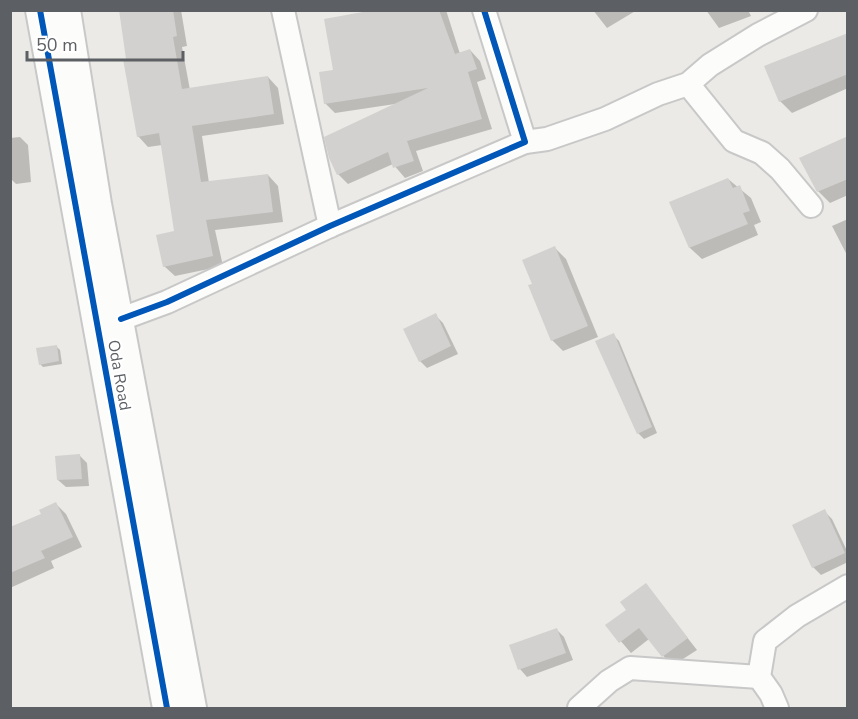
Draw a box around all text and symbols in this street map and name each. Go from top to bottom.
scale bar [27,24,183,62]
text: 50 m [36,33,78,57]
street label: Oda Road [102,338,136,412]

